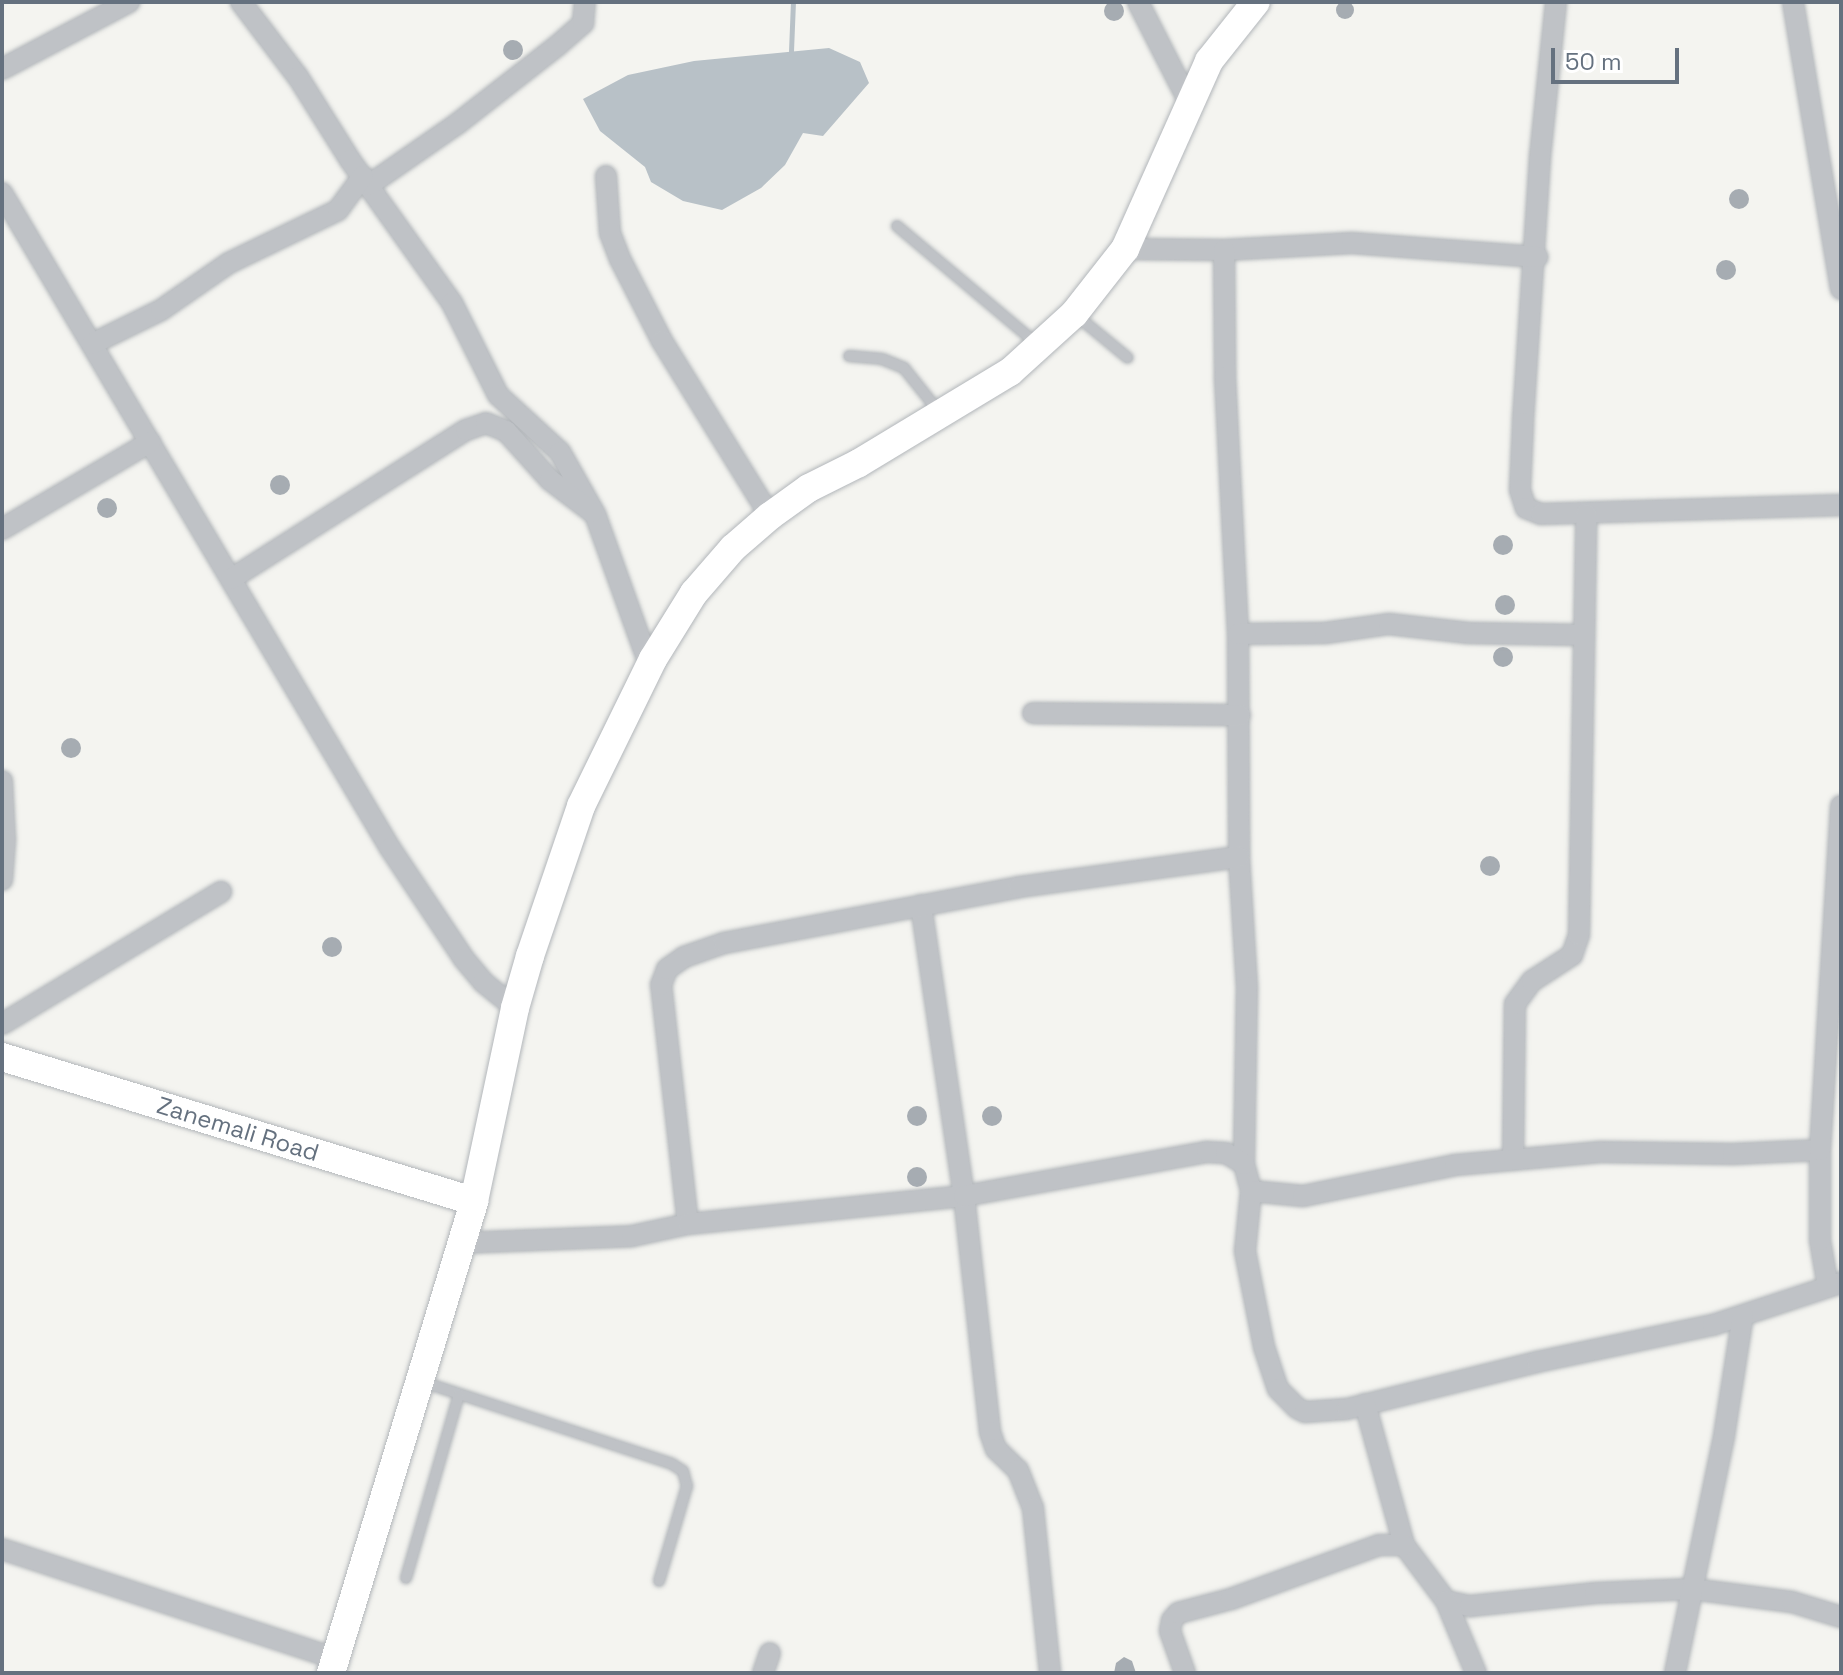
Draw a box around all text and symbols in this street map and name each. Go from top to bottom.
scale bar [1555,32,1683,82]
text: 50 m [1565,46,1622,77]
street label: Zanemali Road [154,1091,322,1167]

